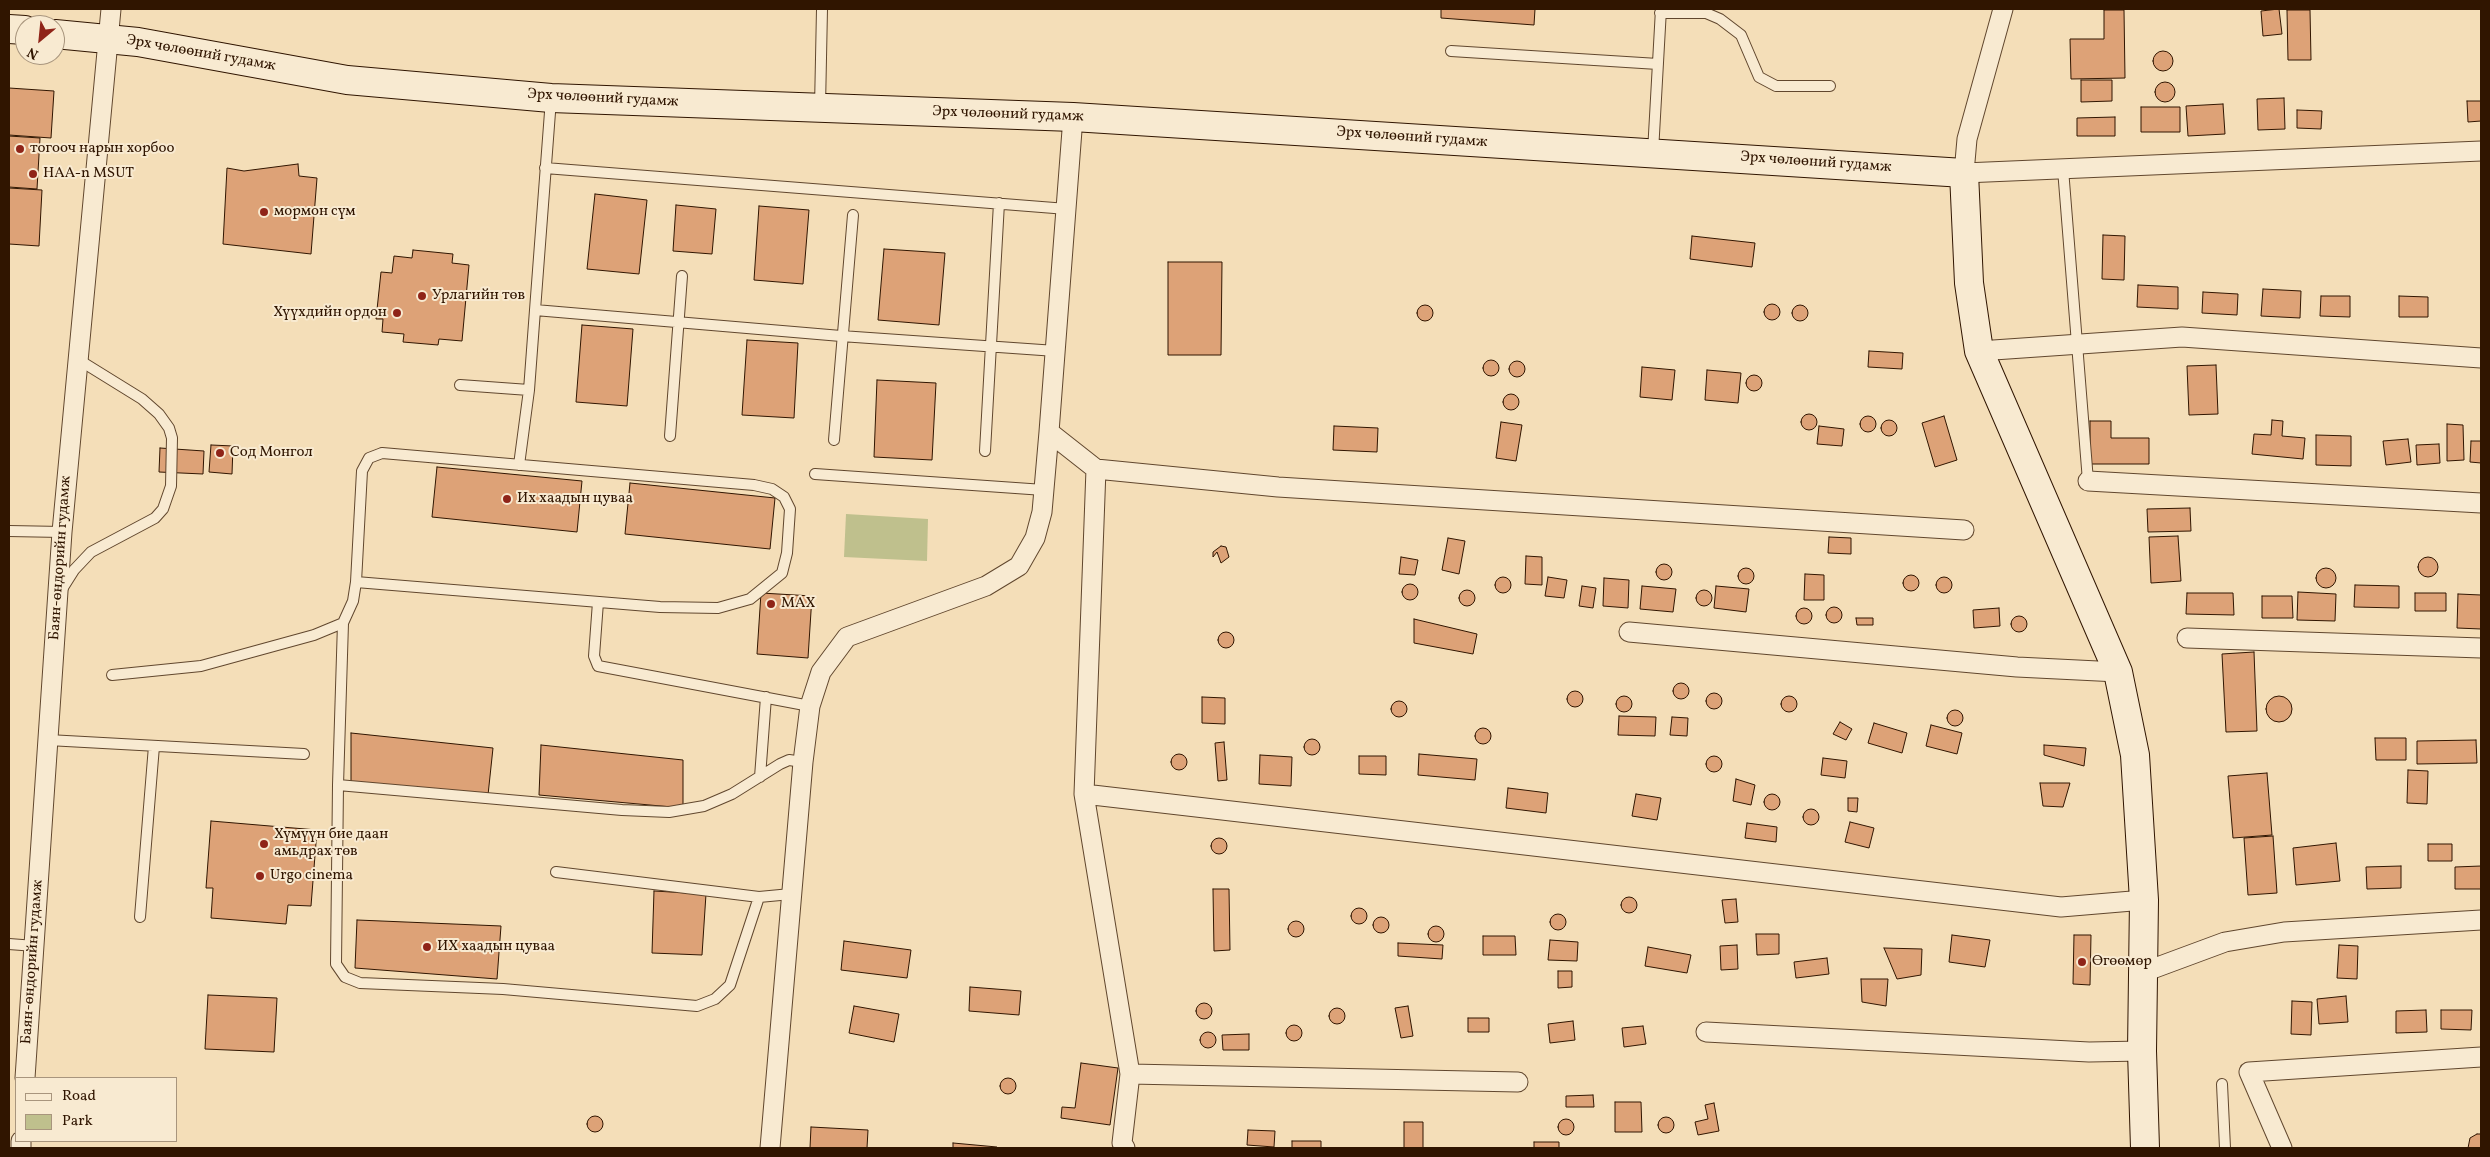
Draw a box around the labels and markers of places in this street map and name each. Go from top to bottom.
place label: тогооч нарын хорбоо [30,140,174,158]
marker: тогооч нарын хорбоо [14,143,26,155]
place label: HAA-n MSUT [43,165,134,183]
marker: HAA-n MSUT [27,168,39,180]
place label: мормон сүм [274,203,356,221]
marker: мормон сүм [258,206,270,218]
place label: Урлагийн төв [432,287,525,305]
marker: Урлагийн төв [416,290,428,302]
place label: Хүүхдийн ордон [273,304,387,322]
marker: Хүүхдийн ордон [391,307,403,319]
place label: Сод Монгол [230,444,313,462]
marker: Сод Монгол [214,447,226,459]
place label: Их хаадын цуваа [517,490,633,508]
marker: Их хаадын цуваа [501,493,513,505]
place label: МАХ [781,595,816,613]
marker: МАХ [765,598,777,610]
place label: Хүмүүн бие даан амьдрах төв [274,826,388,861]
marker: Хүмүүн бие даан амьдрах төв [258,838,270,850]
place label: Urgo cinema [270,867,353,885]
marker: Urgo cinema [254,870,266,882]
place label: ИХ хаадын цуваа [437,938,555,956]
marker: ИХ хаадын цуваа [421,941,433,953]
place label: Өгөөмөр [2092,953,2152,971]
marker: Өгөөмөр [2076,956,2088,968]

